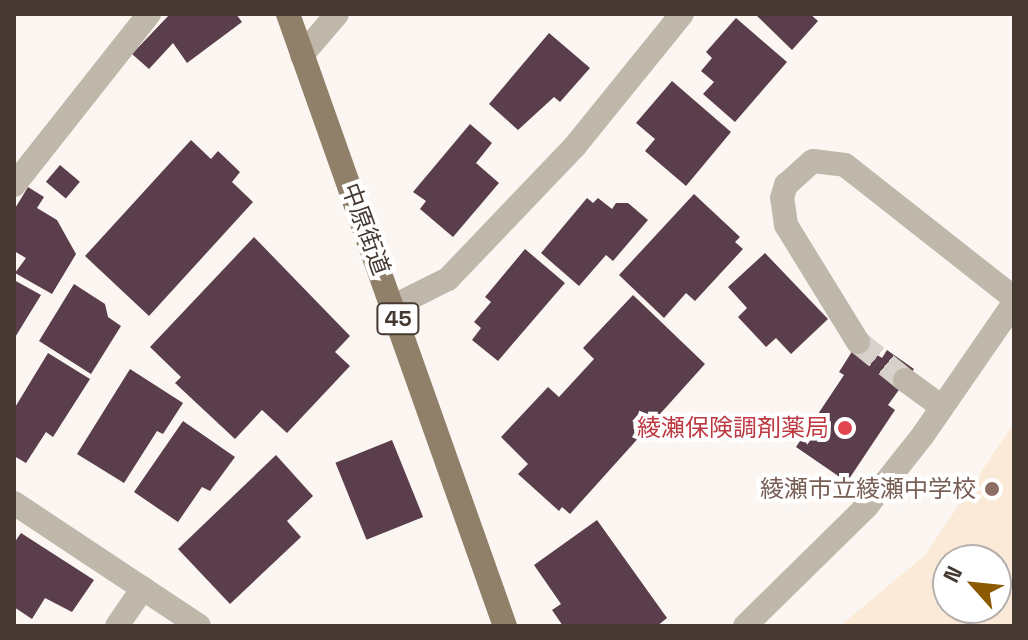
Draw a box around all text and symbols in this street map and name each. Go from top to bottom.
street label: 中原街道 [336,179,396,279]
road number: 45 [376,301,420,337]
place label: 綾瀬保険調剤薬局 [637,414,829,442]
marker: 綾瀬保険調剤薬局 [836,419,854,437]
place label: 綾瀬市立綾瀬中学校 [760,475,976,503]
marker: 綾瀬市立綾瀬中学校 [983,480,1001,498]
north arrow [932,544,1012,624]
text: N [937,561,968,587]

